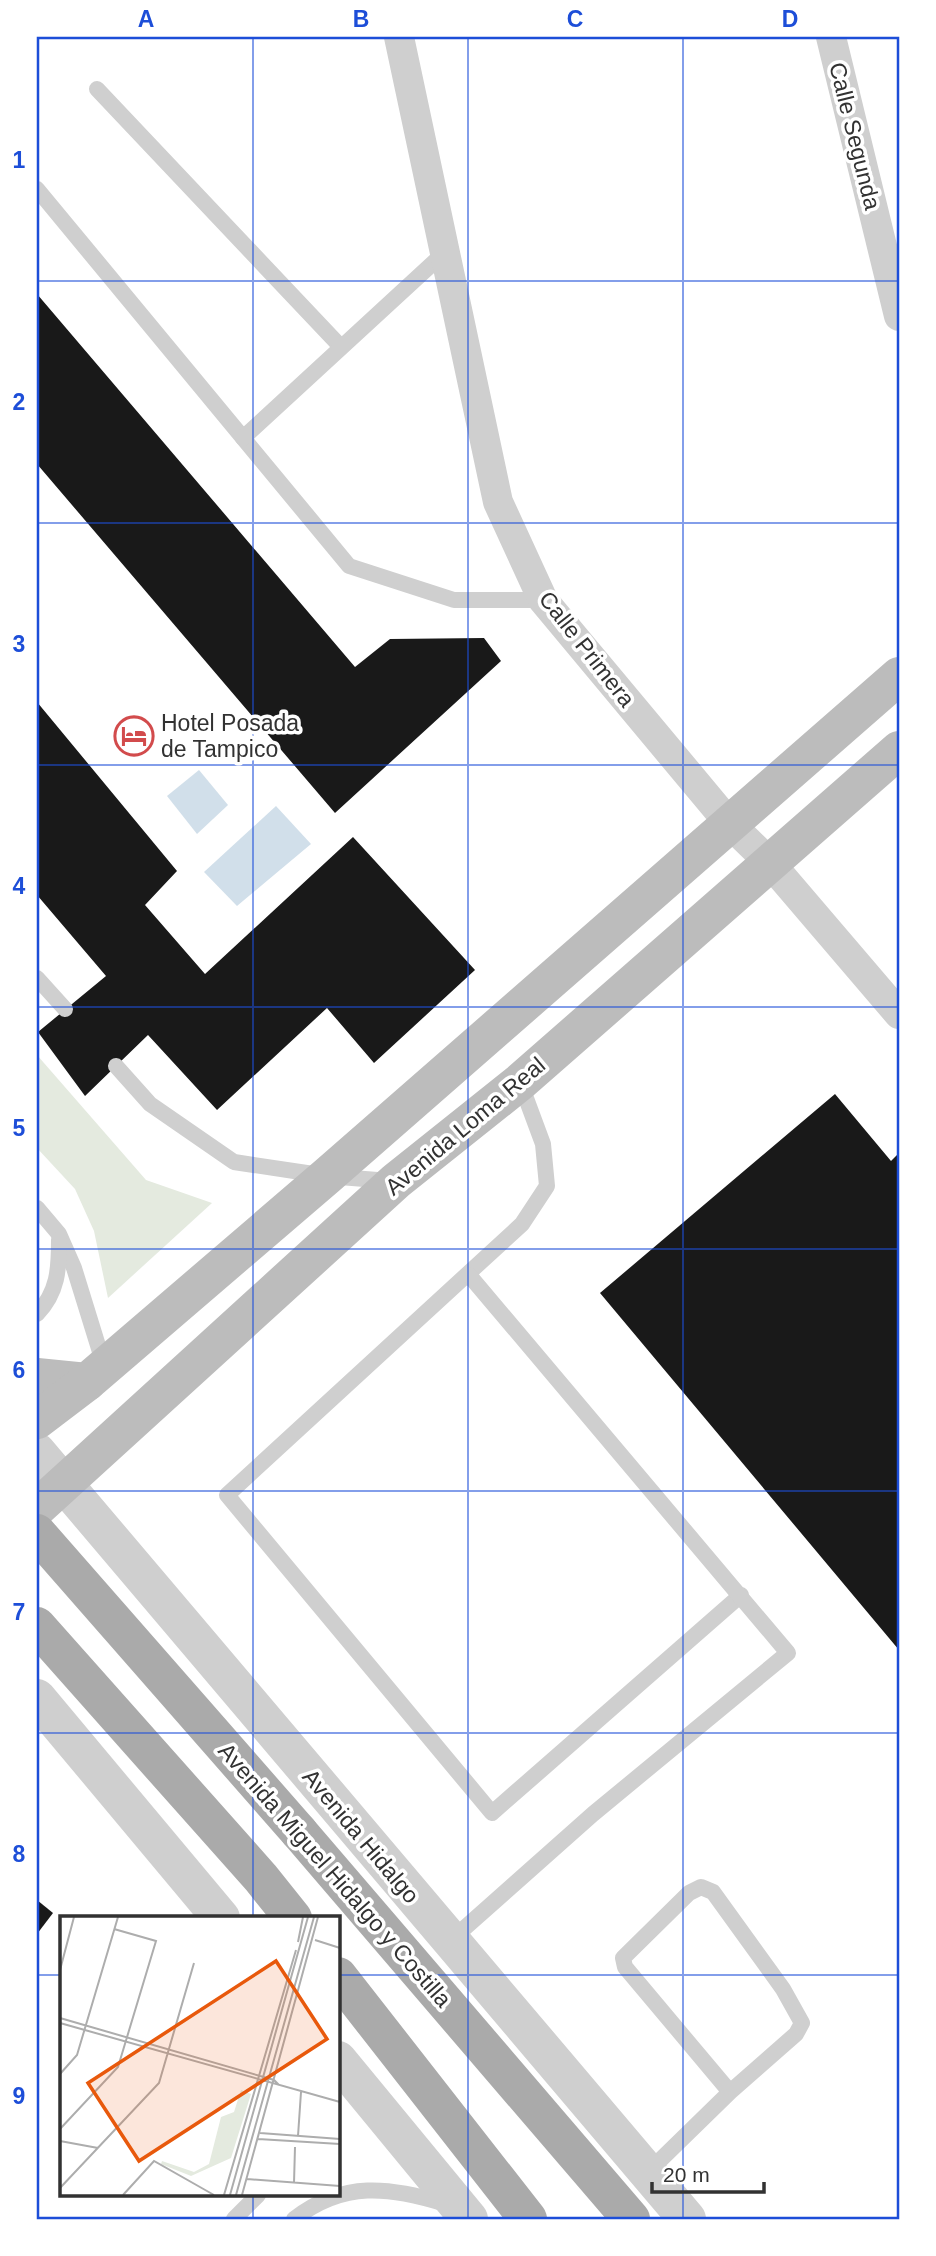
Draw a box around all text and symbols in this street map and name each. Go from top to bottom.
text: A [138,6,154,32]
text: B [353,6,369,32]
text: C [567,6,583,32]
text: D [782,6,798,32]
street label: Calle Segunda [824,60,886,213]
text: 1 [13,147,26,173]
text: 2 [13,389,25,415]
street label: Calle Primera [534,586,640,712]
text: 3 [13,631,25,657]
place label: Hotel Posada de Tampico [161,710,299,762]
hotel icon: Hotel Posada de Tampico [113,715,155,757]
text: 4 [13,873,26,899]
street label: Avenida Loma Real [380,1052,550,1200]
text: 5 [13,1115,26,1141]
text: 6 [13,1357,25,1383]
text: 7 [13,1599,25,1625]
street label: Avenida Miguel Hidalgo y Costilla [213,1738,457,2012]
street label: Avenida Hidalgo [297,1764,425,1908]
text: 8 [13,1841,26,1867]
inset map [60,1916,340,2196]
text: 9 [13,2083,25,2109]
scale bar [652,2151,764,2195]
text: 20 m [663,2163,710,2186]

